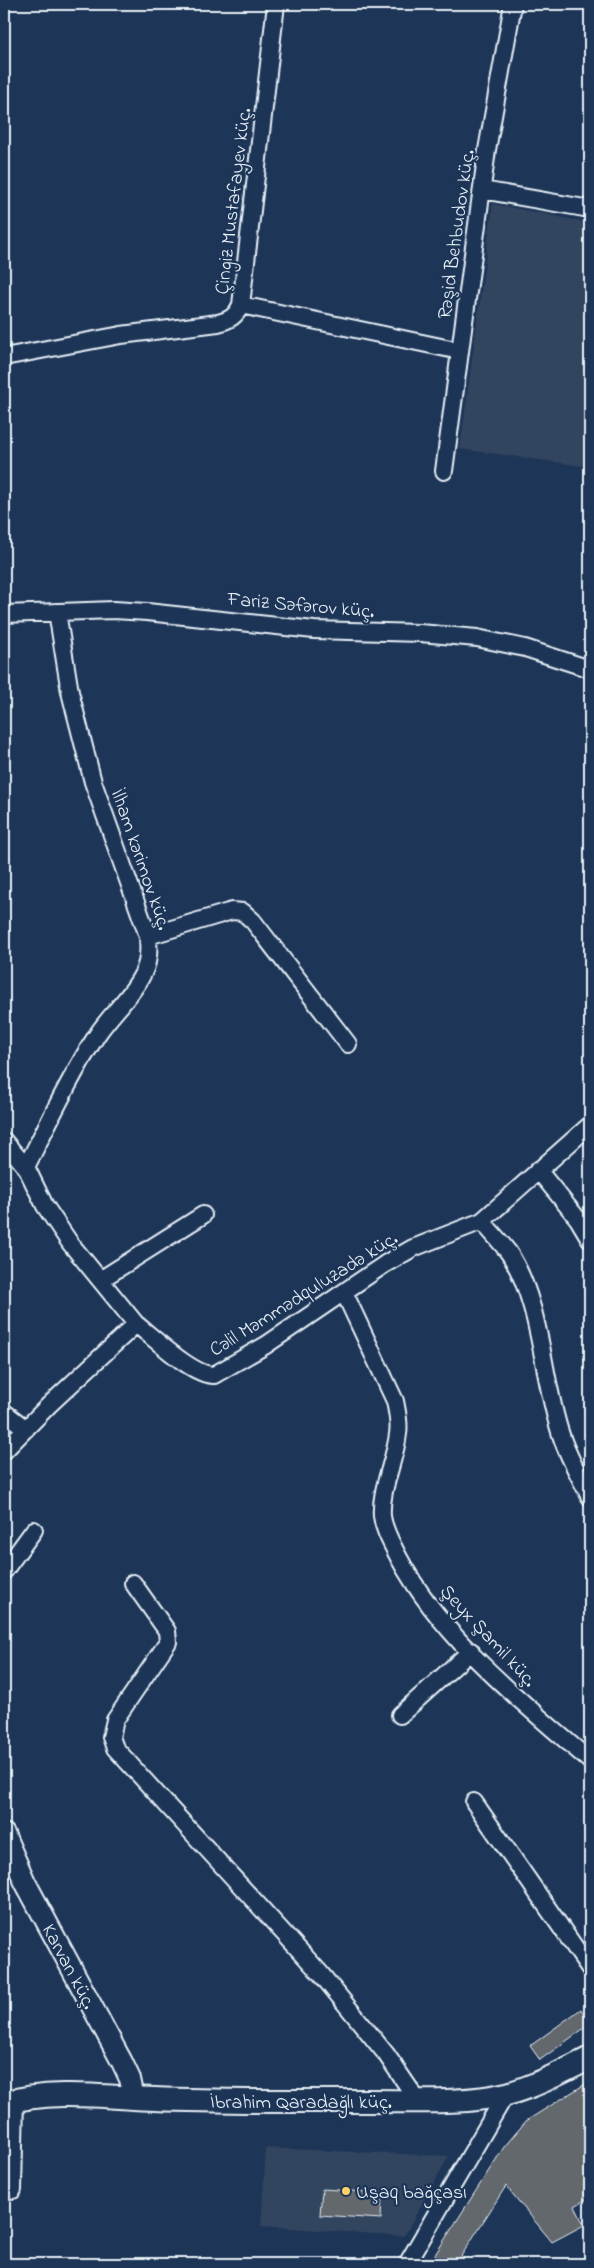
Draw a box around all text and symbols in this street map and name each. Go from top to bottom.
street label: Çingiz Mustafayev küç. [209,106,261,296]
street label: Rəşid Behbudov küç. [431,148,484,321]
street label: Fariz Səfərov küç. [225,586,375,627]
street label: İlham kərimov küç. [102,785,177,934]
street label: Cəlil Məmmədquluzadə küç. [205,1225,404,1365]
street label: Şeyx Şamil küç. [432,1579,542,1695]
street label: Karvan küç. [33,1919,102,2015]
street label: İbrahim Qaradağlı küç. [210,2089,392,2119]
place label: Uşaq bağçası [356,2179,467,2209]
marker: Uşaq bağçası [340,2185,352,2197]

